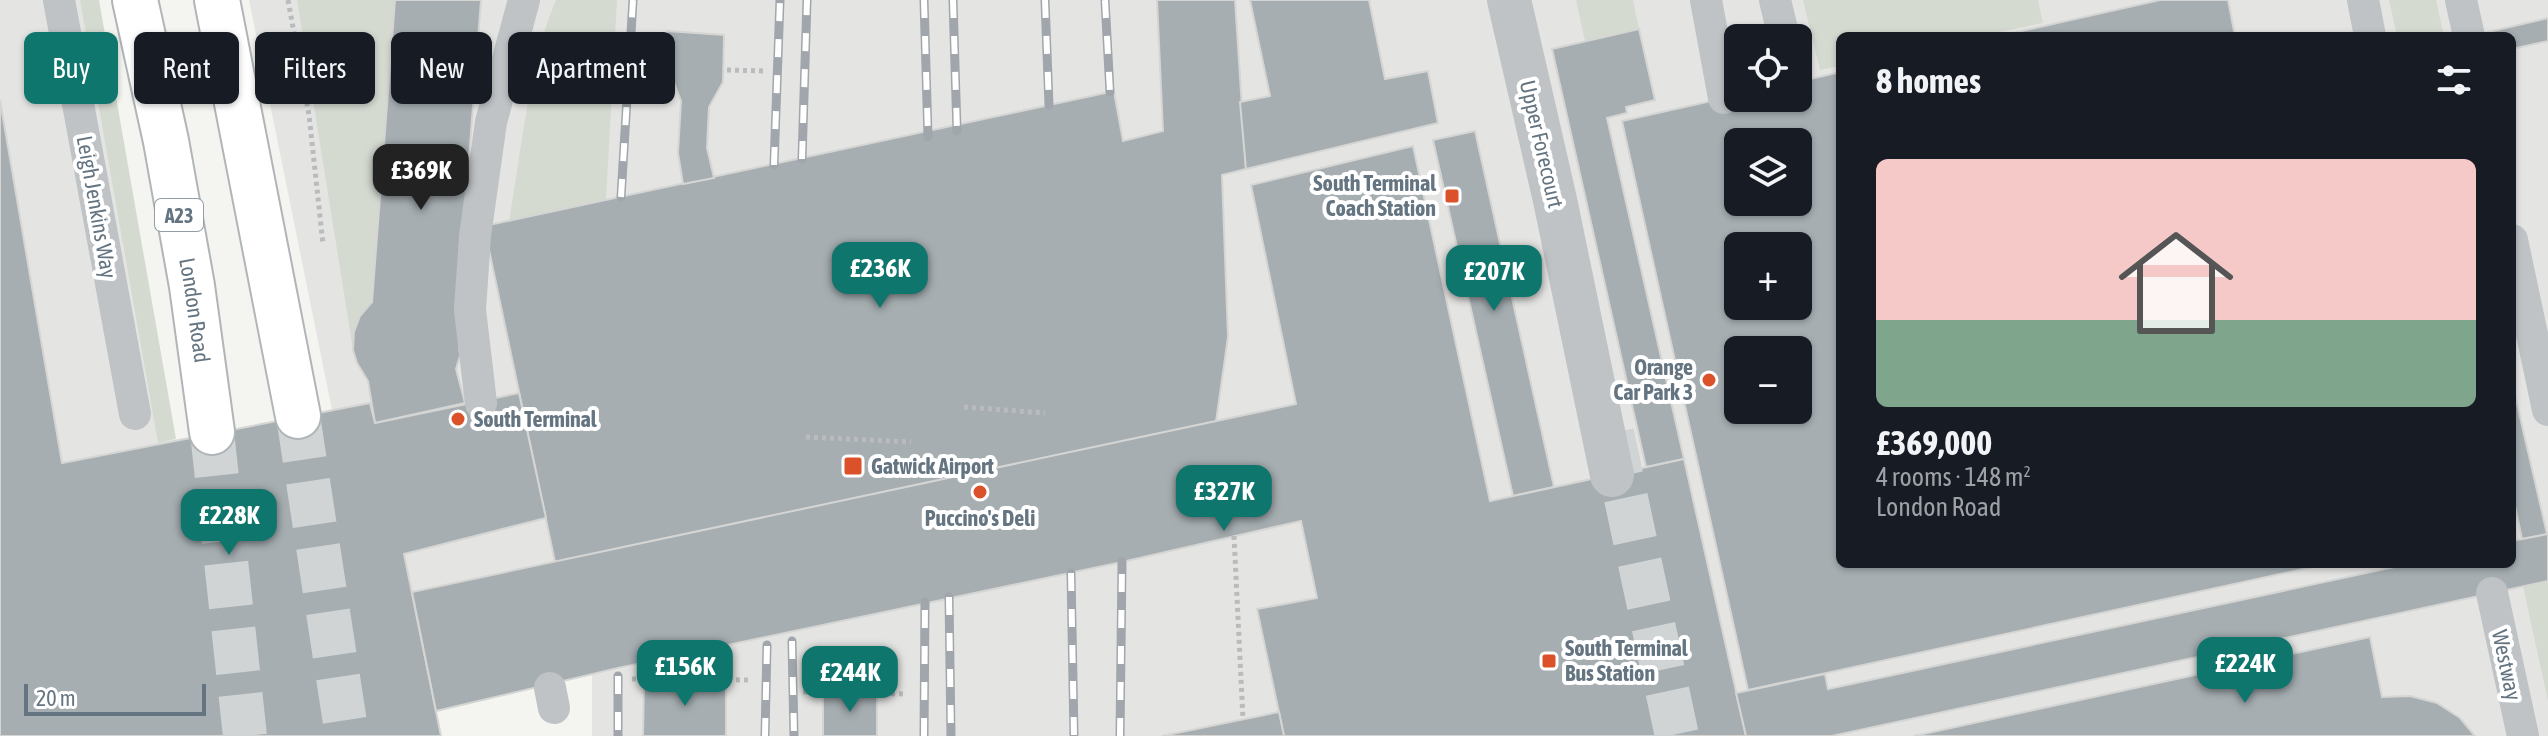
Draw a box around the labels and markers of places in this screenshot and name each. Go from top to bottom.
pin: £369K [365,144,477,212]
place label: South Terminal Coach Station [1313,170,1437,221]
marker: South Terminal Coach Station [1443,187,1461,205]
pin: £236K [824,242,936,310]
pin: £207K [1438,245,1550,313]
place label: Orange Car Park 3 [1613,354,1693,405]
marker: Orange Car Park 3 [1700,371,1718,389]
place label: South Terminal [474,406,598,432]
marker: South Terminal [449,410,467,428]
place label: Gatwick Airport [871,453,995,479]
marker: Gatwick Airport [842,455,864,477]
pin: £327K [1168,465,1280,533]
marker: Puccino's Deli [971,483,989,501]
pin: £228K [173,489,285,557]
place label: Puccino's Deli [925,505,1035,531]
place label: South Terminal Bus Station [1565,635,1689,686]
pin: £224K [2189,637,2301,705]
pin: £156K [629,640,741,708]
pin: £244K [794,646,906,714]
marker: South Terminal Bus Station [1540,652,1558,670]

